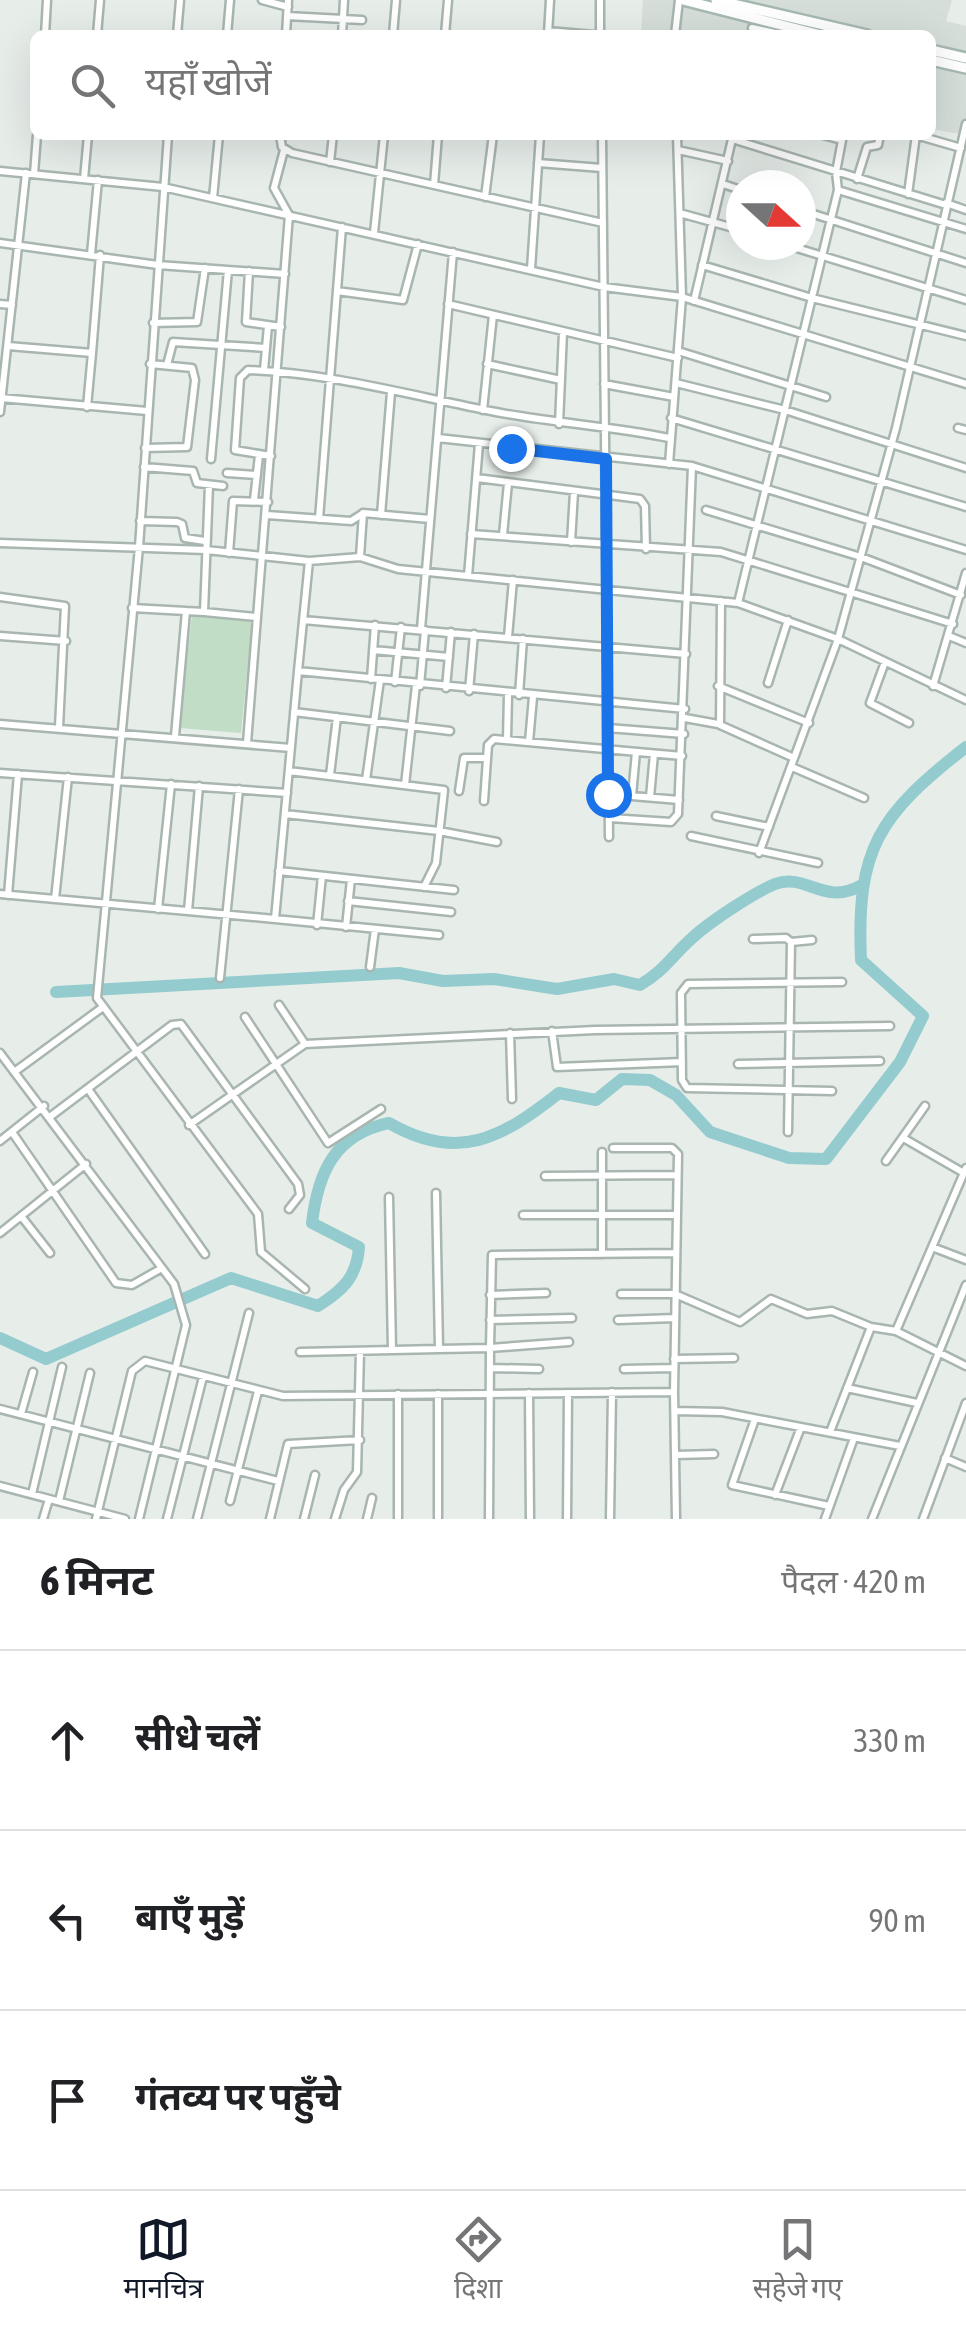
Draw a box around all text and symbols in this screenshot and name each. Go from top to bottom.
search box [30,30,936,140]
icon: search [65,58,120,113]
text: यहाँ खोजें [145,60,271,103]
north arrow [726,170,816,260]
route end [489,426,535,472]
route start [586,772,632,818]
text: 6 मिनट [40,1556,154,1604]
text: पैदल · 420 m [781,1563,926,1600]
icon: ahead [40,1713,95,1768]
text: सीधे चलें [135,1715,260,1758]
text: 330 m [853,1722,926,1759]
icon: left [40,1893,95,1948]
text: बाएँ मुड़ें [135,1895,244,1938]
text: 90 m [868,1902,926,1939]
icon: arrive [40,2073,95,2128]
text: गंतव्य पर पहुँचे [135,2075,341,2118]
tab: मानचित्र [124,2212,204,2309]
tab: दिशा [451,2212,506,2309]
tab: सहेजे गए [753,2212,842,2309]

